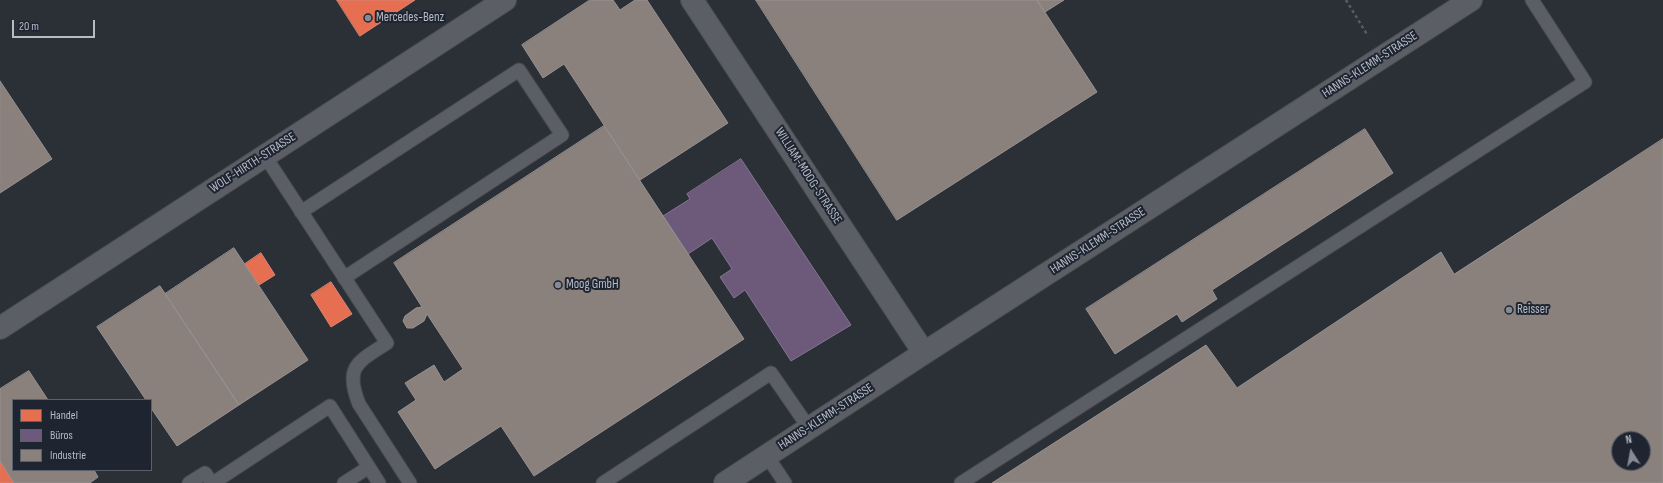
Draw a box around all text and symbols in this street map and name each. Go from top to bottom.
place label: Mercedes-Benz [376,10,444,26]
scale bar [14,12,97,38]
marker: Mercedes-Benz [363,13,373,23]
text: 20 m [19,19,39,34]
street label: HANNS-KLEMM-STRASSE [1319,28,1421,102]
street label: WILLIAM-MOOG-STRASSE [771,125,845,227]
street label: WOLF-HIRTH-STRASSE [207,129,299,197]
street label: HANNS-KLEMM-STRASSE [1047,204,1149,278]
place label: Moog GmbH [566,277,619,293]
marker: Moog GmbH [553,280,563,290]
place label: Reisser [1517,302,1549,318]
marker: Reisser [1504,305,1514,315]
street label: HANNS-KLEMM-STRASSE [775,380,877,454]
legend [12,399,152,471]
text: Handel [50,408,78,423]
text: Büros [50,428,73,443]
north arrow [1611,431,1651,471]
text: N [1625,433,1633,447]
text: Industrie [50,448,86,463]

